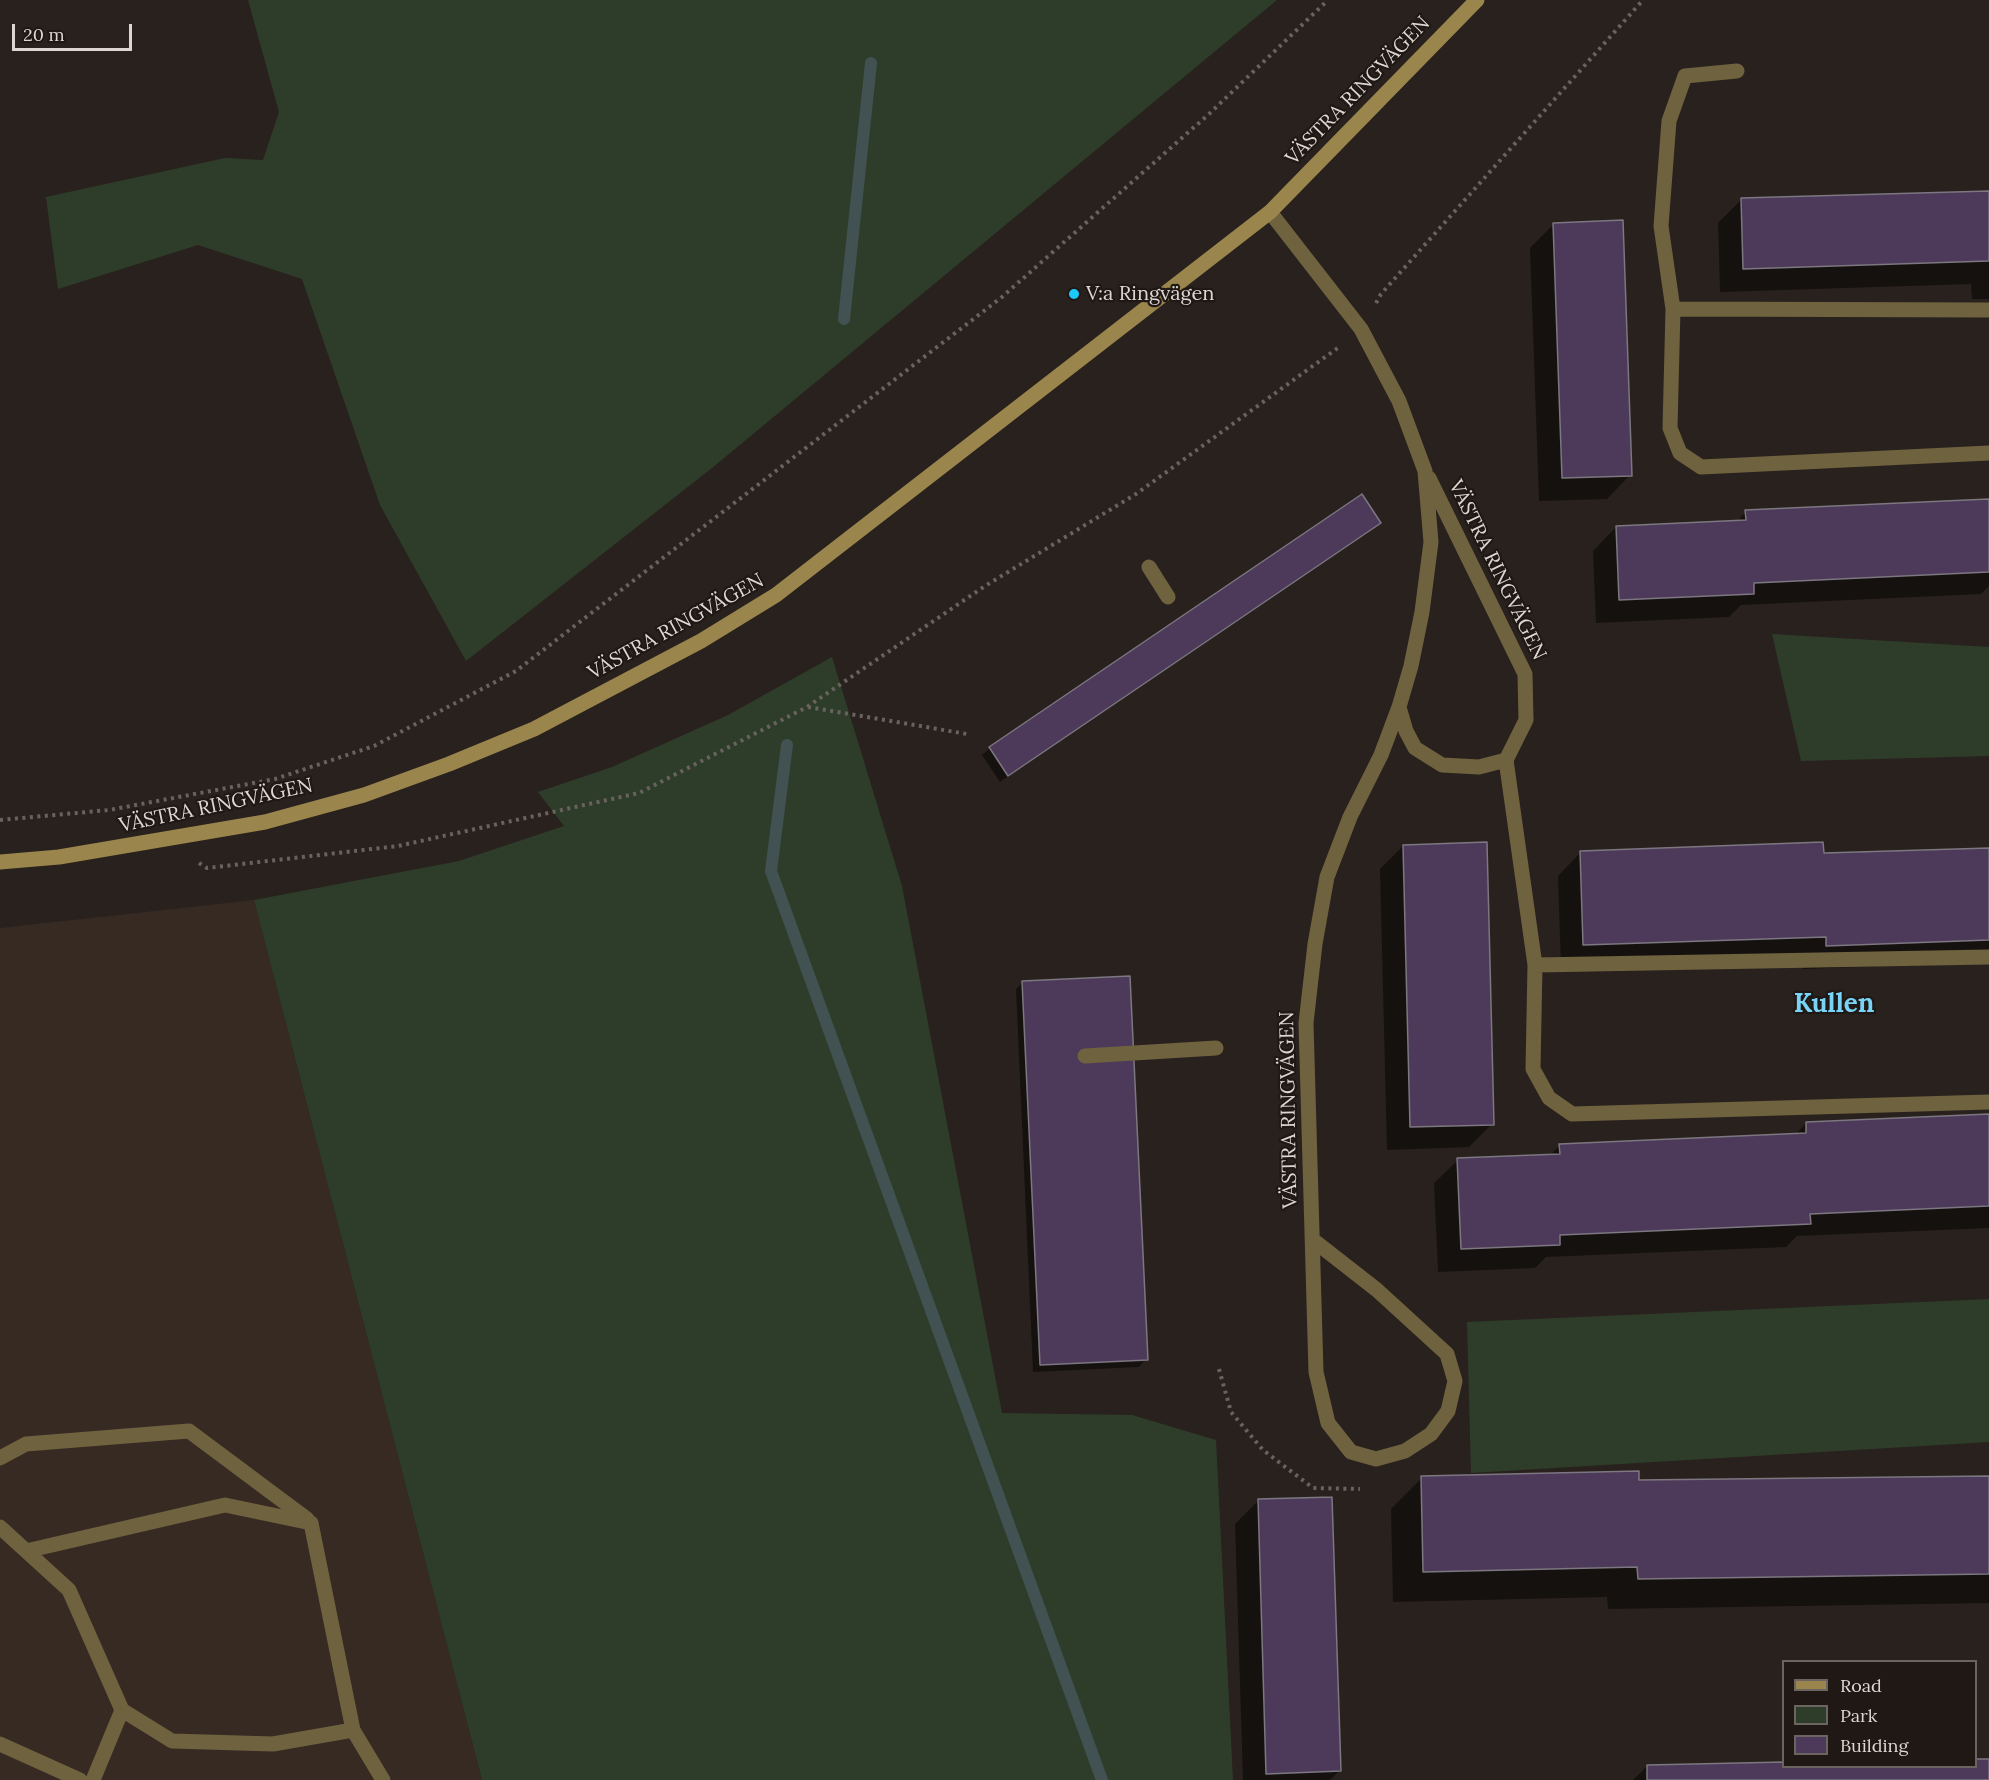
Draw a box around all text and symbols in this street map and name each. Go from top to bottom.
scale bar [15,12,135,50]
street label: VÄSTRA RINGVÄGEN [1281,12,1435,170]
text: 20 m [23,23,65,46]
place label: V:a Ringvägen [1086,282,1214,306]
marker: V:a Ringvägen [1067,287,1081,301]
street label: VÄSTRA RINGVÄGEN [1443,476,1551,664]
street label: VÄSTRA RINGVÄGEN [584,569,768,685]
street label: VÄSTRA RINGVÄGEN [117,774,315,838]
district label: Kullen [1794,989,1874,1021]
street label: VÄSTRA RINGVÄGEN [1275,1011,1303,1209]
legend [1782,1660,1977,1768]
text: Road [1840,1674,1882,1697]
text: Park [1840,1704,1877,1727]
text: Building [1840,1734,1908,1757]

